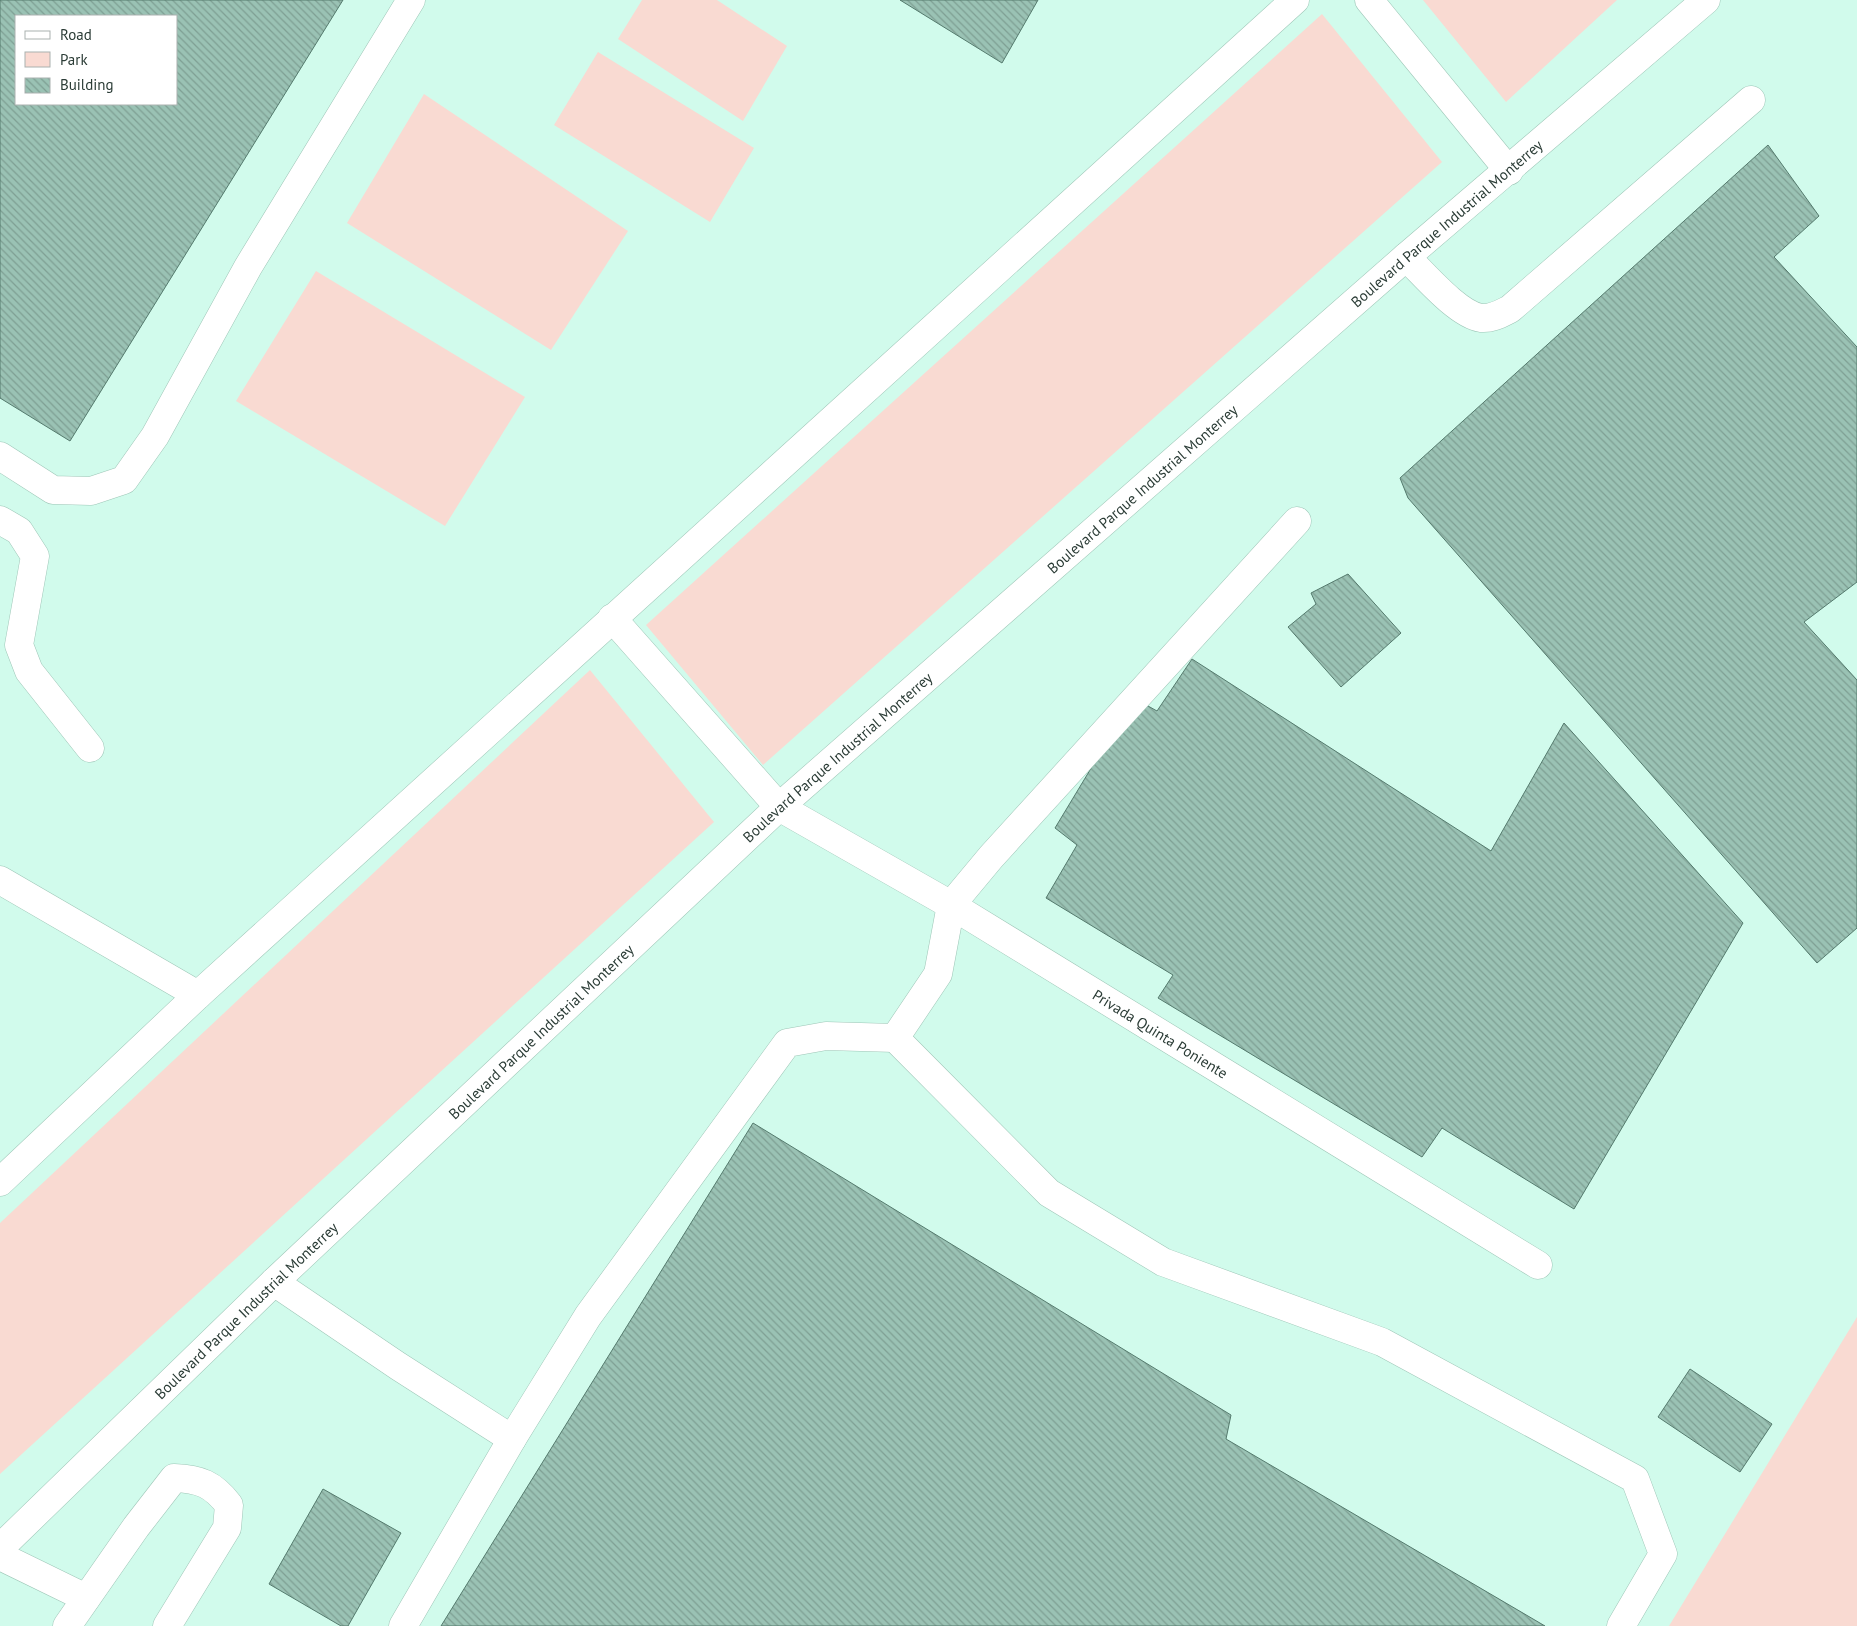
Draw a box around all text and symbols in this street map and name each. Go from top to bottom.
legend [15,15,178,105]
text: Road [60,25,92,44]
text: Park [60,50,88,69]
text: Building [60,75,114,94]
street label: Boulevard Parque Industrial Monterrey [1347,135,1546,311]
street label: Boulevard Parque Industrial Monterrey [1043,400,1241,577]
street label: Boulevard Parque Industrial Monterrey [738,668,936,846]
street label: Boulevard Parque Industrial Monterrey [444,940,637,1123]
street label: Privada Quinta Poniente [1090,985,1232,1082]
street label: Boulevard Parque Industrial Monterrey [150,1218,341,1403]

